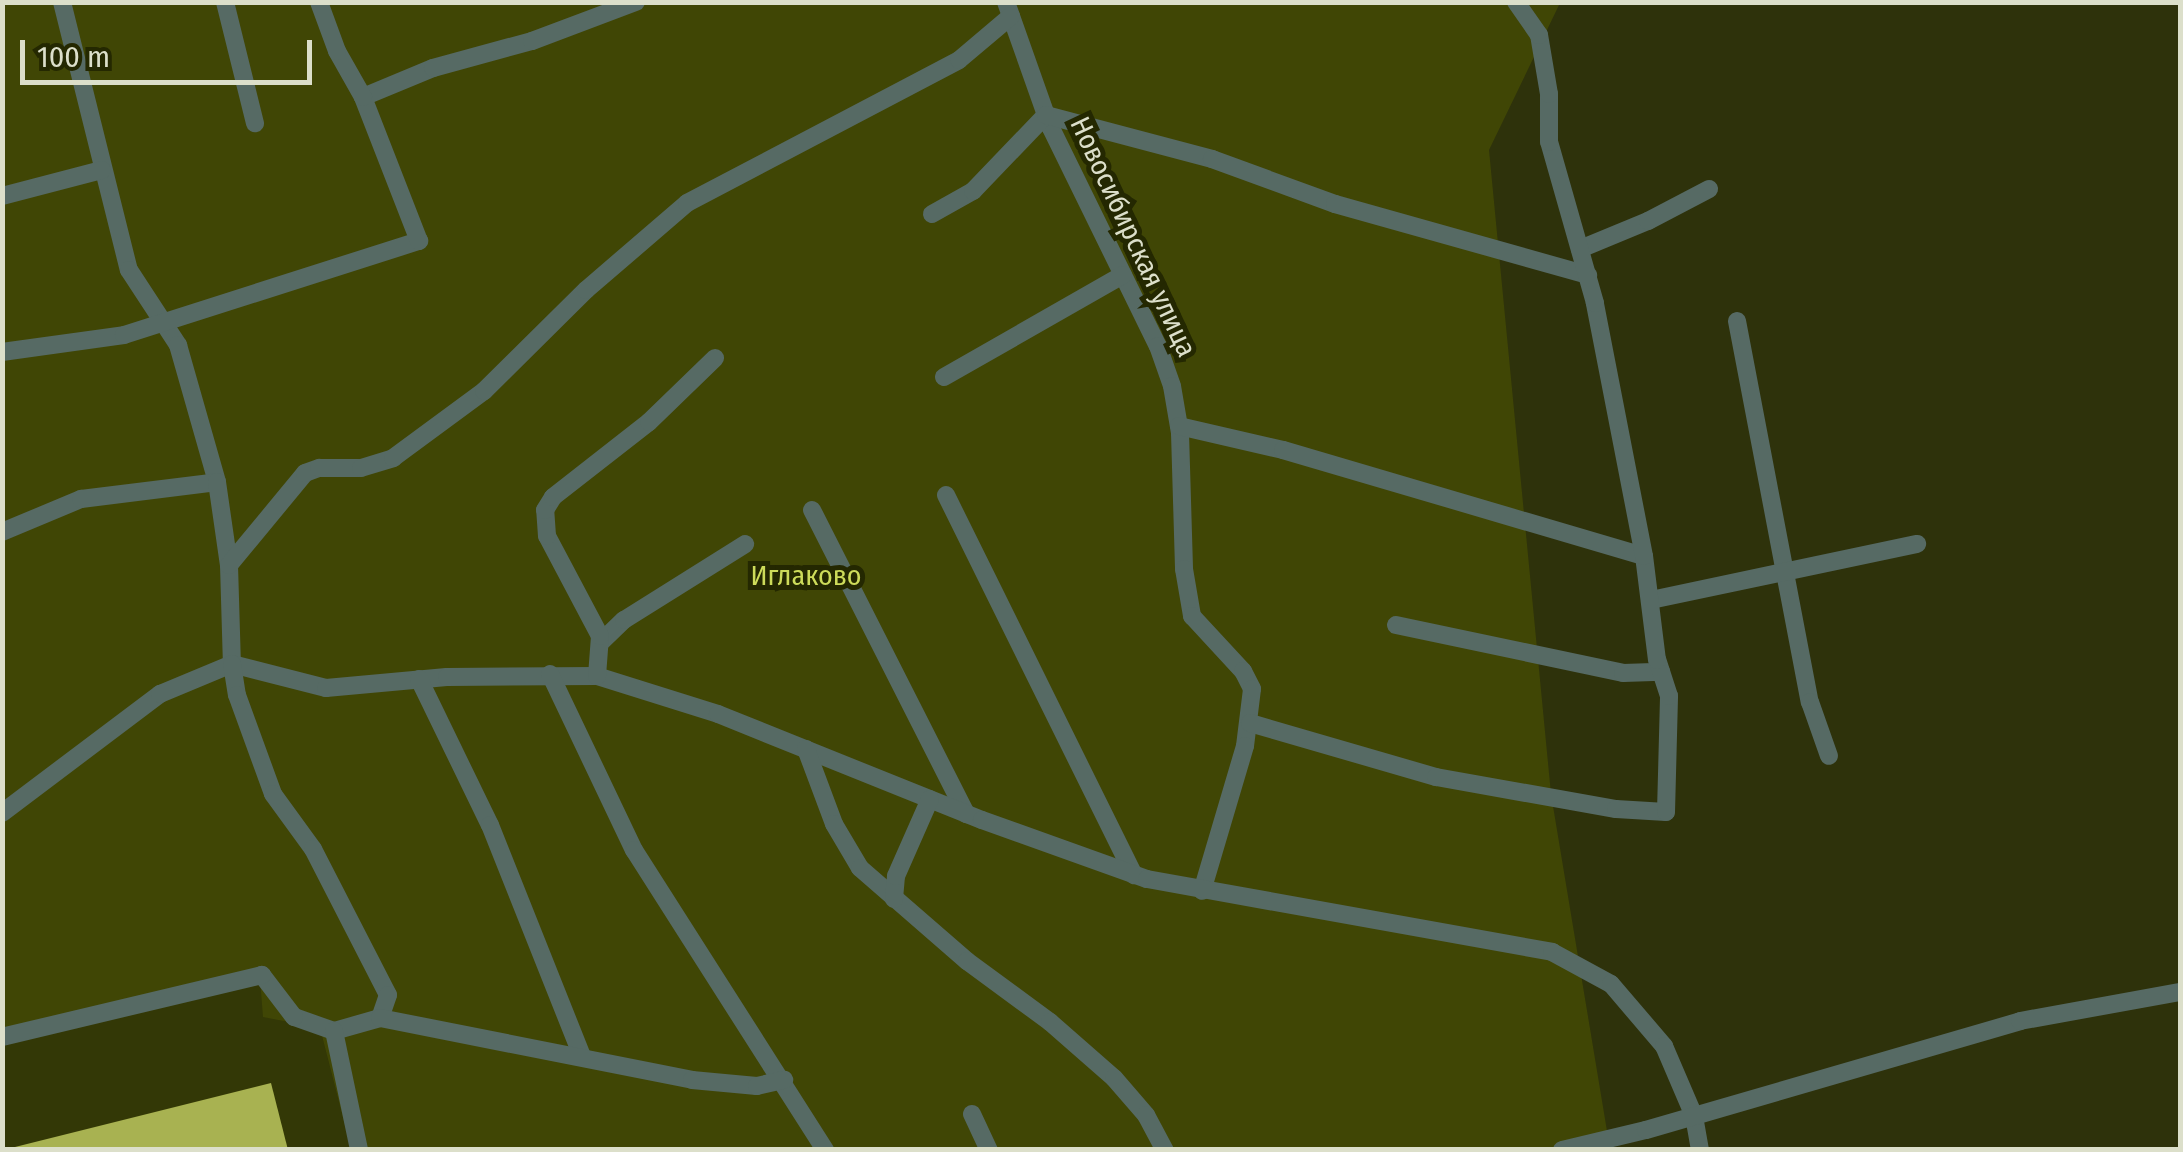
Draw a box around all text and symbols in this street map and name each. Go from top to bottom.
scale bar [25,20,318,82]
text: 100 m [37,39,110,75]
street label: Новосибирская улица [1063,112,1203,362]
park label: Иглаково [751,559,861,593]

